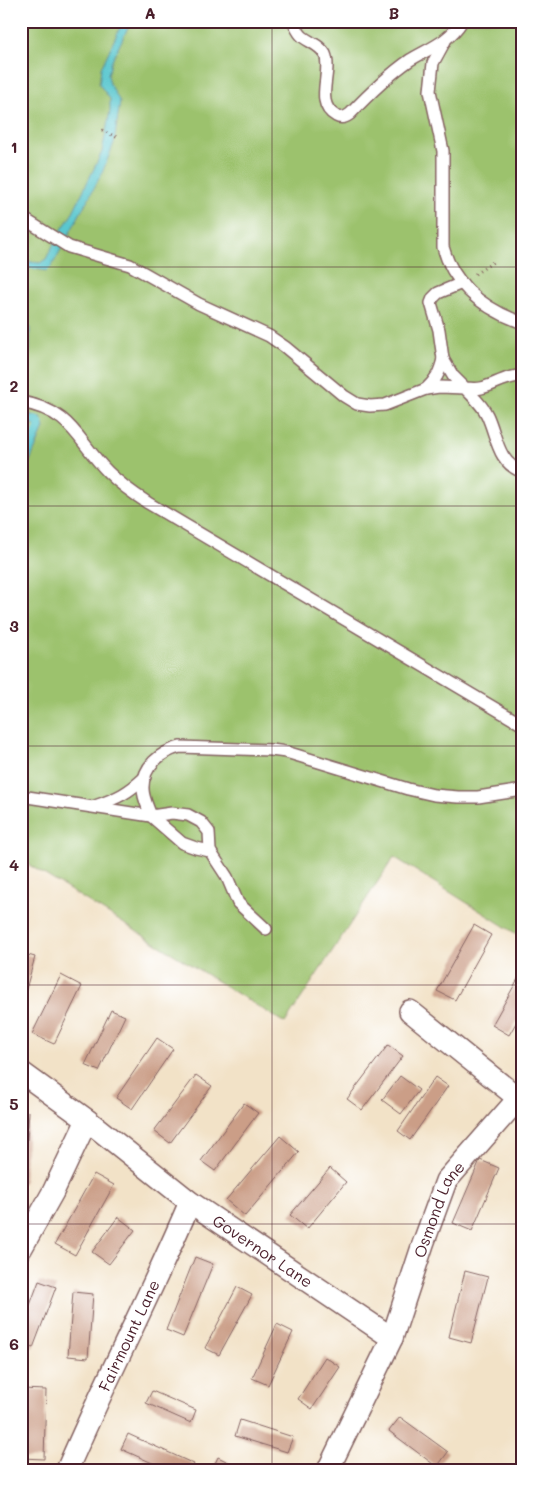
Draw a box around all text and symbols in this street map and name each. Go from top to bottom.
text: A [144,2,156,23]
text: B [389,2,399,23]
text: 1 [10,136,18,157]
text: 2 [10,375,19,396]
text: 3 [9,615,19,636]
text: 4 [9,854,19,875]
text: 5 [9,1093,19,1114]
street label: Osmond Lane [408,1156,469,1260]
street label: Governor Lane [209,1209,317,1292]
street label: Fairmount Lane [93,1276,164,1395]
text: 6 [9,1333,19,1354]

